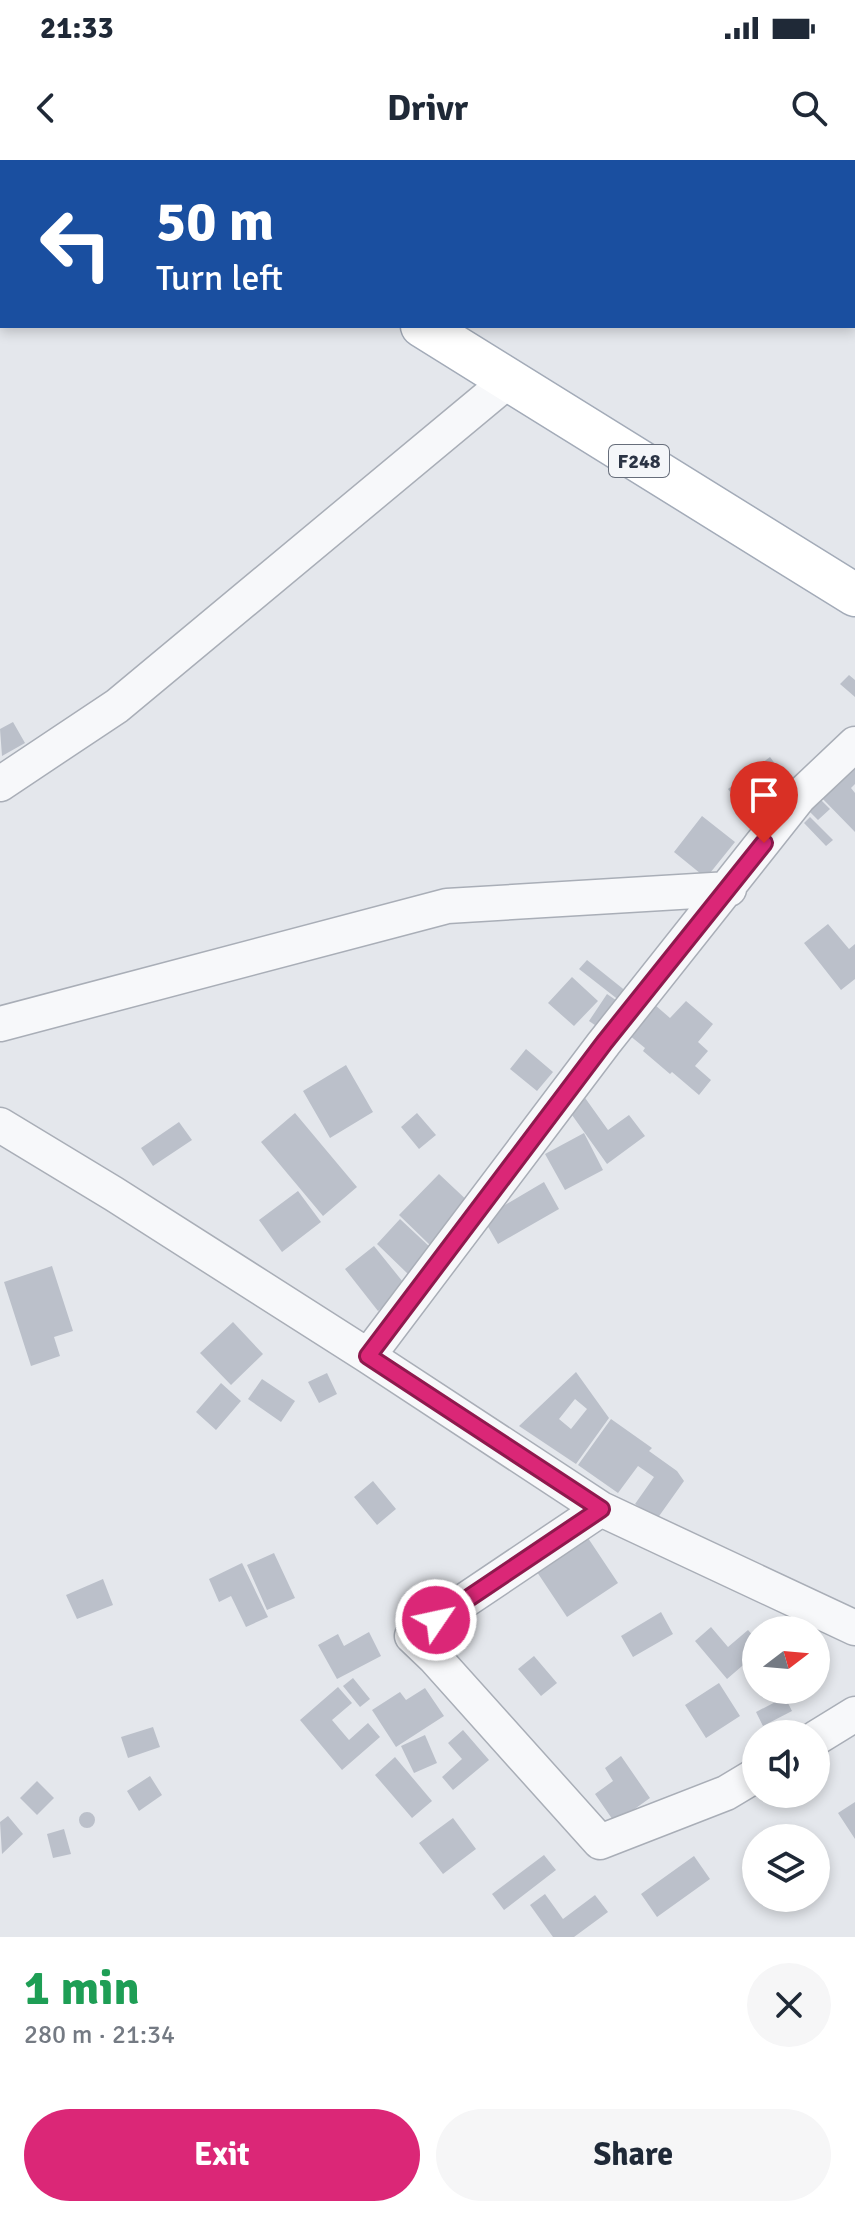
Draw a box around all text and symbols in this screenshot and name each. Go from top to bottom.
text: 21:33 [40,10,114,47]
icon: back [24,86,68,130]
text: Drivr [387,86,468,131]
icon: search [787,86,831,130]
text: 50 m [156,187,274,256]
icon: left [24,192,128,296]
text: Turn left [156,256,283,301]
road number: F248 [609,445,669,477]
pin [730,761,798,843]
icon: arrive [742,773,786,817]
position arrow [394,1578,478,1662]
north arrow [742,1616,830,1704]
map controls [742,1616,830,1912]
button: sound [742,1720,830,1808]
button: layers [742,1824,830,1912]
text: 1 min [24,1959,140,2018]
button: close [747,1963,831,2047]
text: 280 m · 21:34 [24,2019,175,2051]
button: Exit [24,2109,420,2201]
button: Share [436,2109,831,2201]

